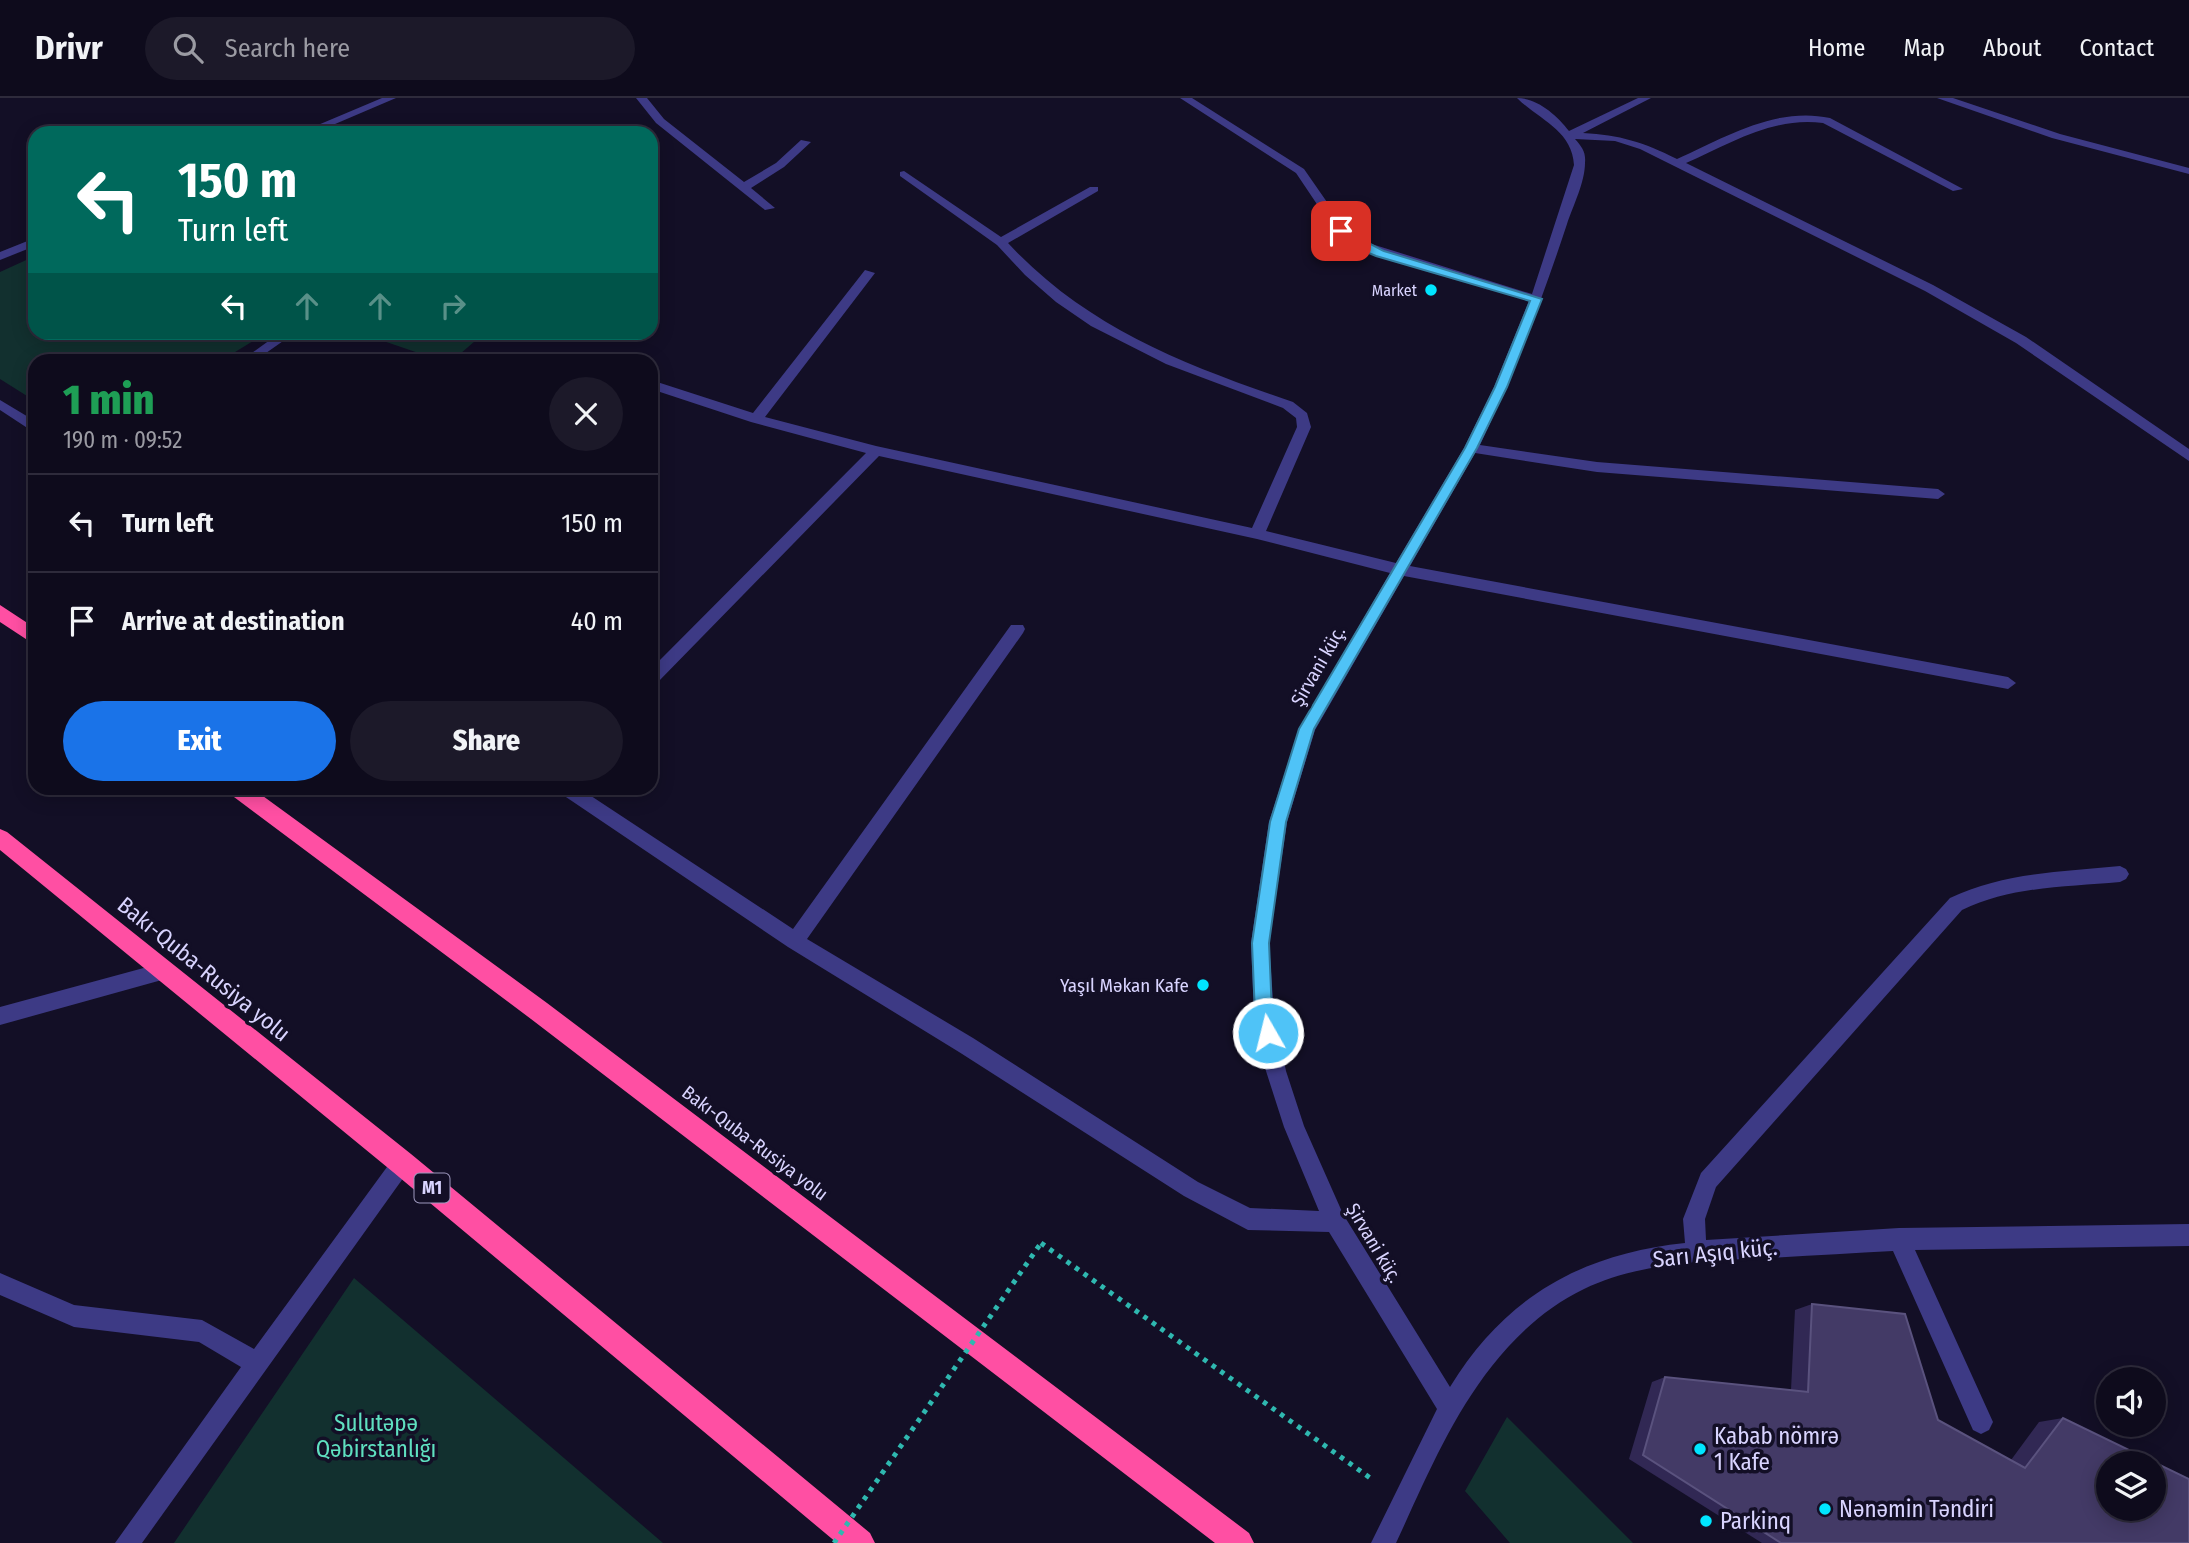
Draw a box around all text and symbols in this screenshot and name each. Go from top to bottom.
search box [145,17,635,80]
text: Drivr [35,28,103,68]
icon: search [169,29,207,67]
text: Search here [225,33,350,64]
text: Home [1808,34,1865,62]
text: Map [1903,34,1945,62]
text: About [1983,34,2041,62]
text: Contact [2079,34,2154,62]
text: 150 m [178,151,297,210]
icon: left [63,154,154,245]
pin [1311,201,1371,261]
text: Turn left [178,211,288,249]
icon: arrive [1322,212,1360,250]
place label: Market [1372,281,1418,300]
marker: Market [1423,282,1439,298]
icon: left [215,287,253,325]
icon: ahead [288,287,326,325]
icon: ahead [361,287,399,325]
icon: right [434,287,472,325]
text: 1 min [63,375,154,425]
button: close [549,377,623,451]
text: 190 m · 09:52 [63,426,182,454]
icon: left [63,504,101,542]
text: Turn left [122,508,214,539]
text: 150 m [561,508,623,539]
icon: arrive [63,602,101,640]
text: Arrive at destination [122,606,345,637]
text: 40 m [571,606,623,637]
street label: Şirvani küç. [1286,622,1350,710]
button: Exit [63,701,336,781]
button: Share [350,701,623,781]
street label: Bakı-Quba-Rusiya yolu [112,891,296,1047]
place label: Yaşıl Məkan Kafe [1060,974,1189,997]
marker: Yaşıl Məkan Kafe [1195,977,1211,993]
position arrow [1231,996,1305,1070]
street label: Bakı-Quba-Rusiya yolu [677,1081,833,1205]
road number: M1 [414,1174,450,1203]
street label: Şirvani küç. [1341,1199,1407,1287]
street label: Sarı Aşıq küç. [1651,1233,1779,1273]
map controls [2096,1367,2166,1521]
button: sound [2096,1367,2166,1437]
park label: Sulutəpə Qəbirstanlığı [316,1409,436,1463]
place label: Kabab nömrə 1 Kafe [1714,1422,1839,1476]
marker: Kabab nömrə 1 Kafe [1692,1441,1708,1457]
button: layers [2096,1451,2166,1521]
place label: Nənəmin Təndiri [1839,1495,1994,1523]
marker: Nənəmin Təndiri [1817,1501,1833,1517]
place label: Parkinq [1720,1507,1791,1535]
marker: Parkinq [1698,1513,1714,1529]

